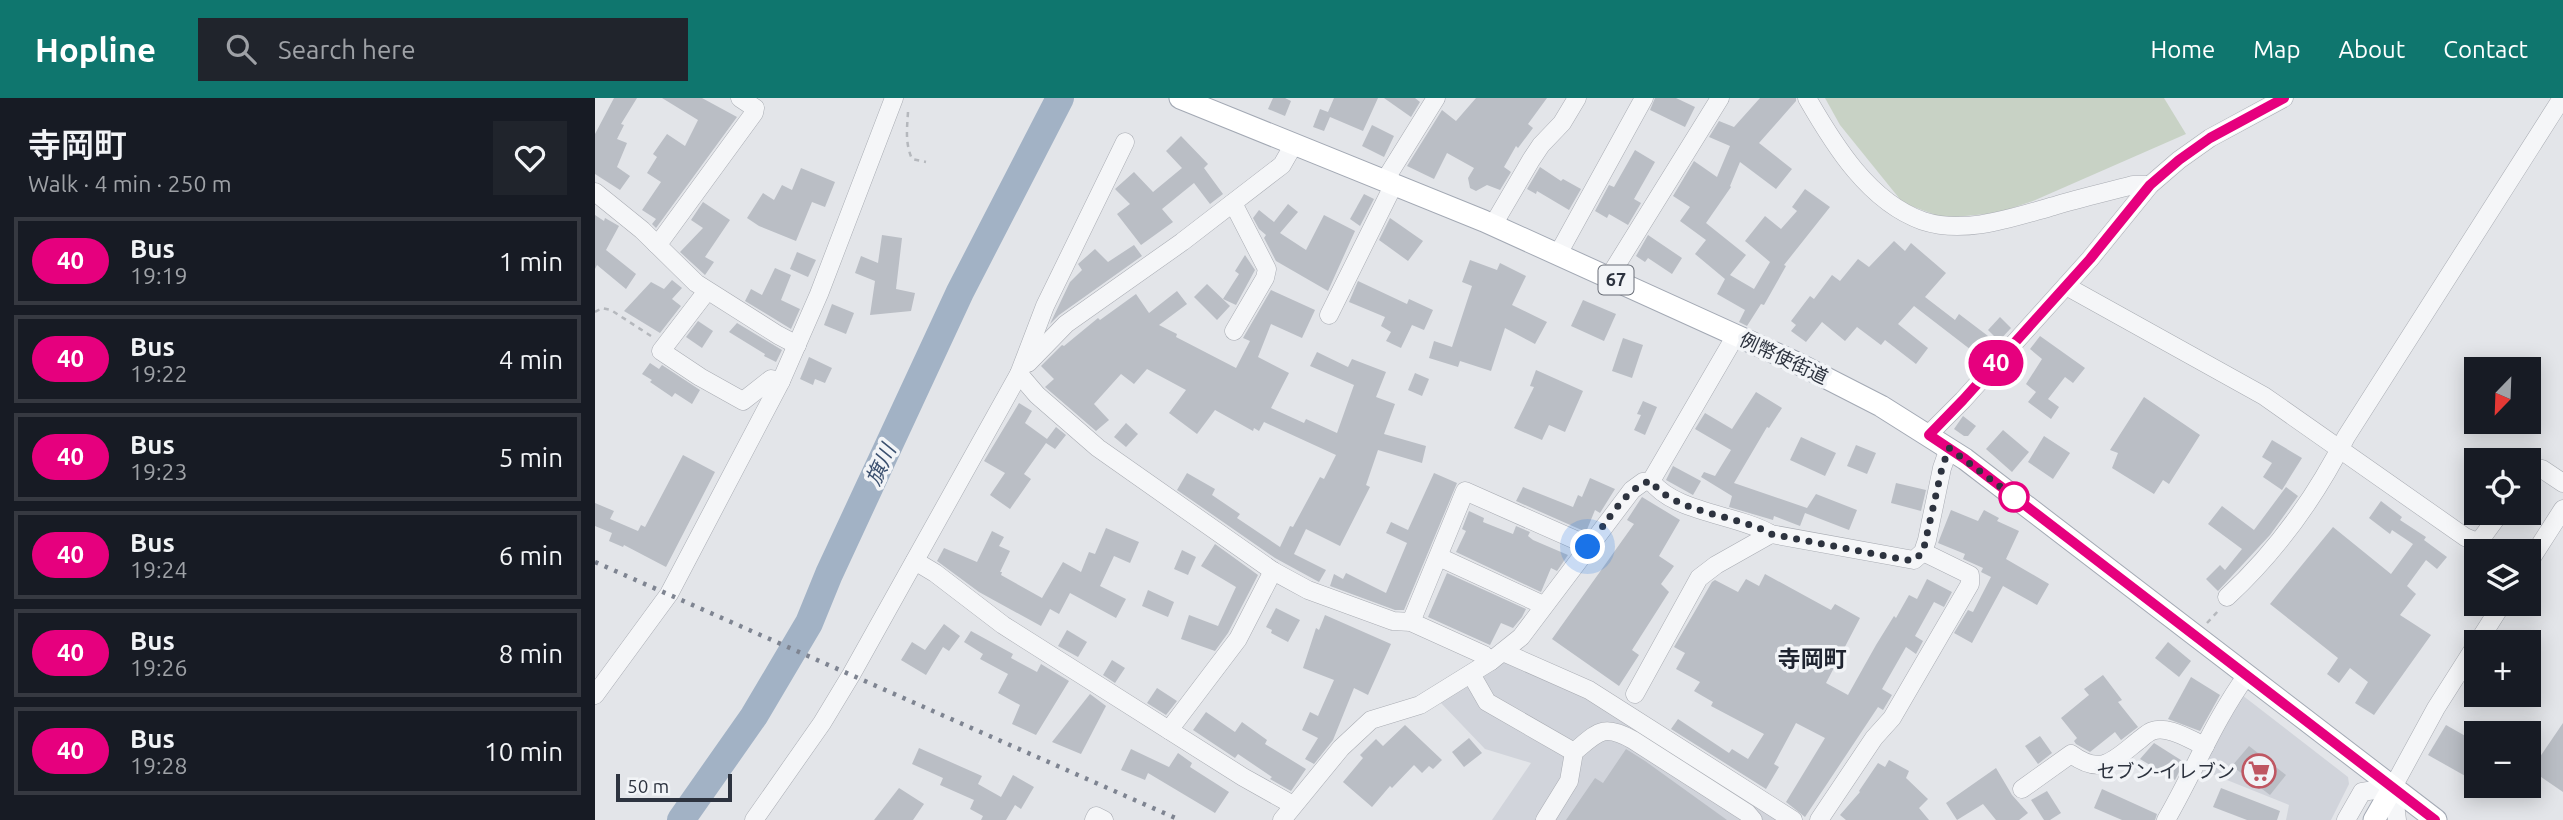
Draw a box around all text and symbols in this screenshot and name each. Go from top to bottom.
search box [198,18,688,81]
icon: search [222,30,260,68]
text: Hopline [35,31,156,68]
text: Search here [278,35,415,64]
text: Home [2150,36,2215,63]
text: Map [2253,36,2300,63]
text: About [2338,36,2405,63]
text: Contact [2443,36,2528,63]
button: heart [493,121,567,195]
text: 寺岡町 [28,126,127,163]
text: Walk · 4 min · 250 m [28,171,232,196]
text: Bus [130,234,175,263]
text: 40 [57,247,84,274]
text: 1 min [499,247,563,276]
text: 19:19 [130,263,188,288]
road number: 67 [1599,266,1633,294]
street label: 例幣使街道 [1736,328,1832,388]
text: Bus [130,332,175,361]
line badge: 40 [1965,340,2027,386]
text: 40 [57,345,84,372]
text: 4 min [499,345,563,374]
text: 40 [1982,349,2010,376]
north arrow [2464,357,2541,434]
map controls [2464,357,2541,798]
text: 19:22 [130,361,188,386]
text: Bus [130,430,175,459]
water label: 旗川 [860,439,901,489]
text: 40 [57,443,84,470]
text: 5 min [499,443,563,472]
button: locate [2464,448,2541,525]
text: 19:23 [130,459,188,484]
unlabelled marker [1999,482,2029,512]
text: Bus [130,528,175,557]
your location [1570,529,1605,564]
button: layers [2464,539,2541,616]
text: 40 [57,541,84,568]
text: 6 min [499,541,563,570]
text: 19:24 [130,557,188,582]
text: Bus [130,626,175,655]
button: + [2464,630,2541,707]
text: 40 [57,639,84,666]
text: 8 min [499,639,563,668]
district label: 寺岡町 [1778,646,1847,671]
text: 19:26 [130,655,188,680]
button: − [2464,721,2541,798]
text: Bus [130,724,175,753]
text: 40 [57,737,84,764]
text: 10 min [484,737,563,766]
supermarket icon: セブン-イレブン [2240,752,2278,790]
text: 19:28 [130,753,188,778]
place label: セブン-イレブン [2097,760,2235,782]
scale bar [616,771,731,803]
text: 50 m [627,775,669,797]

